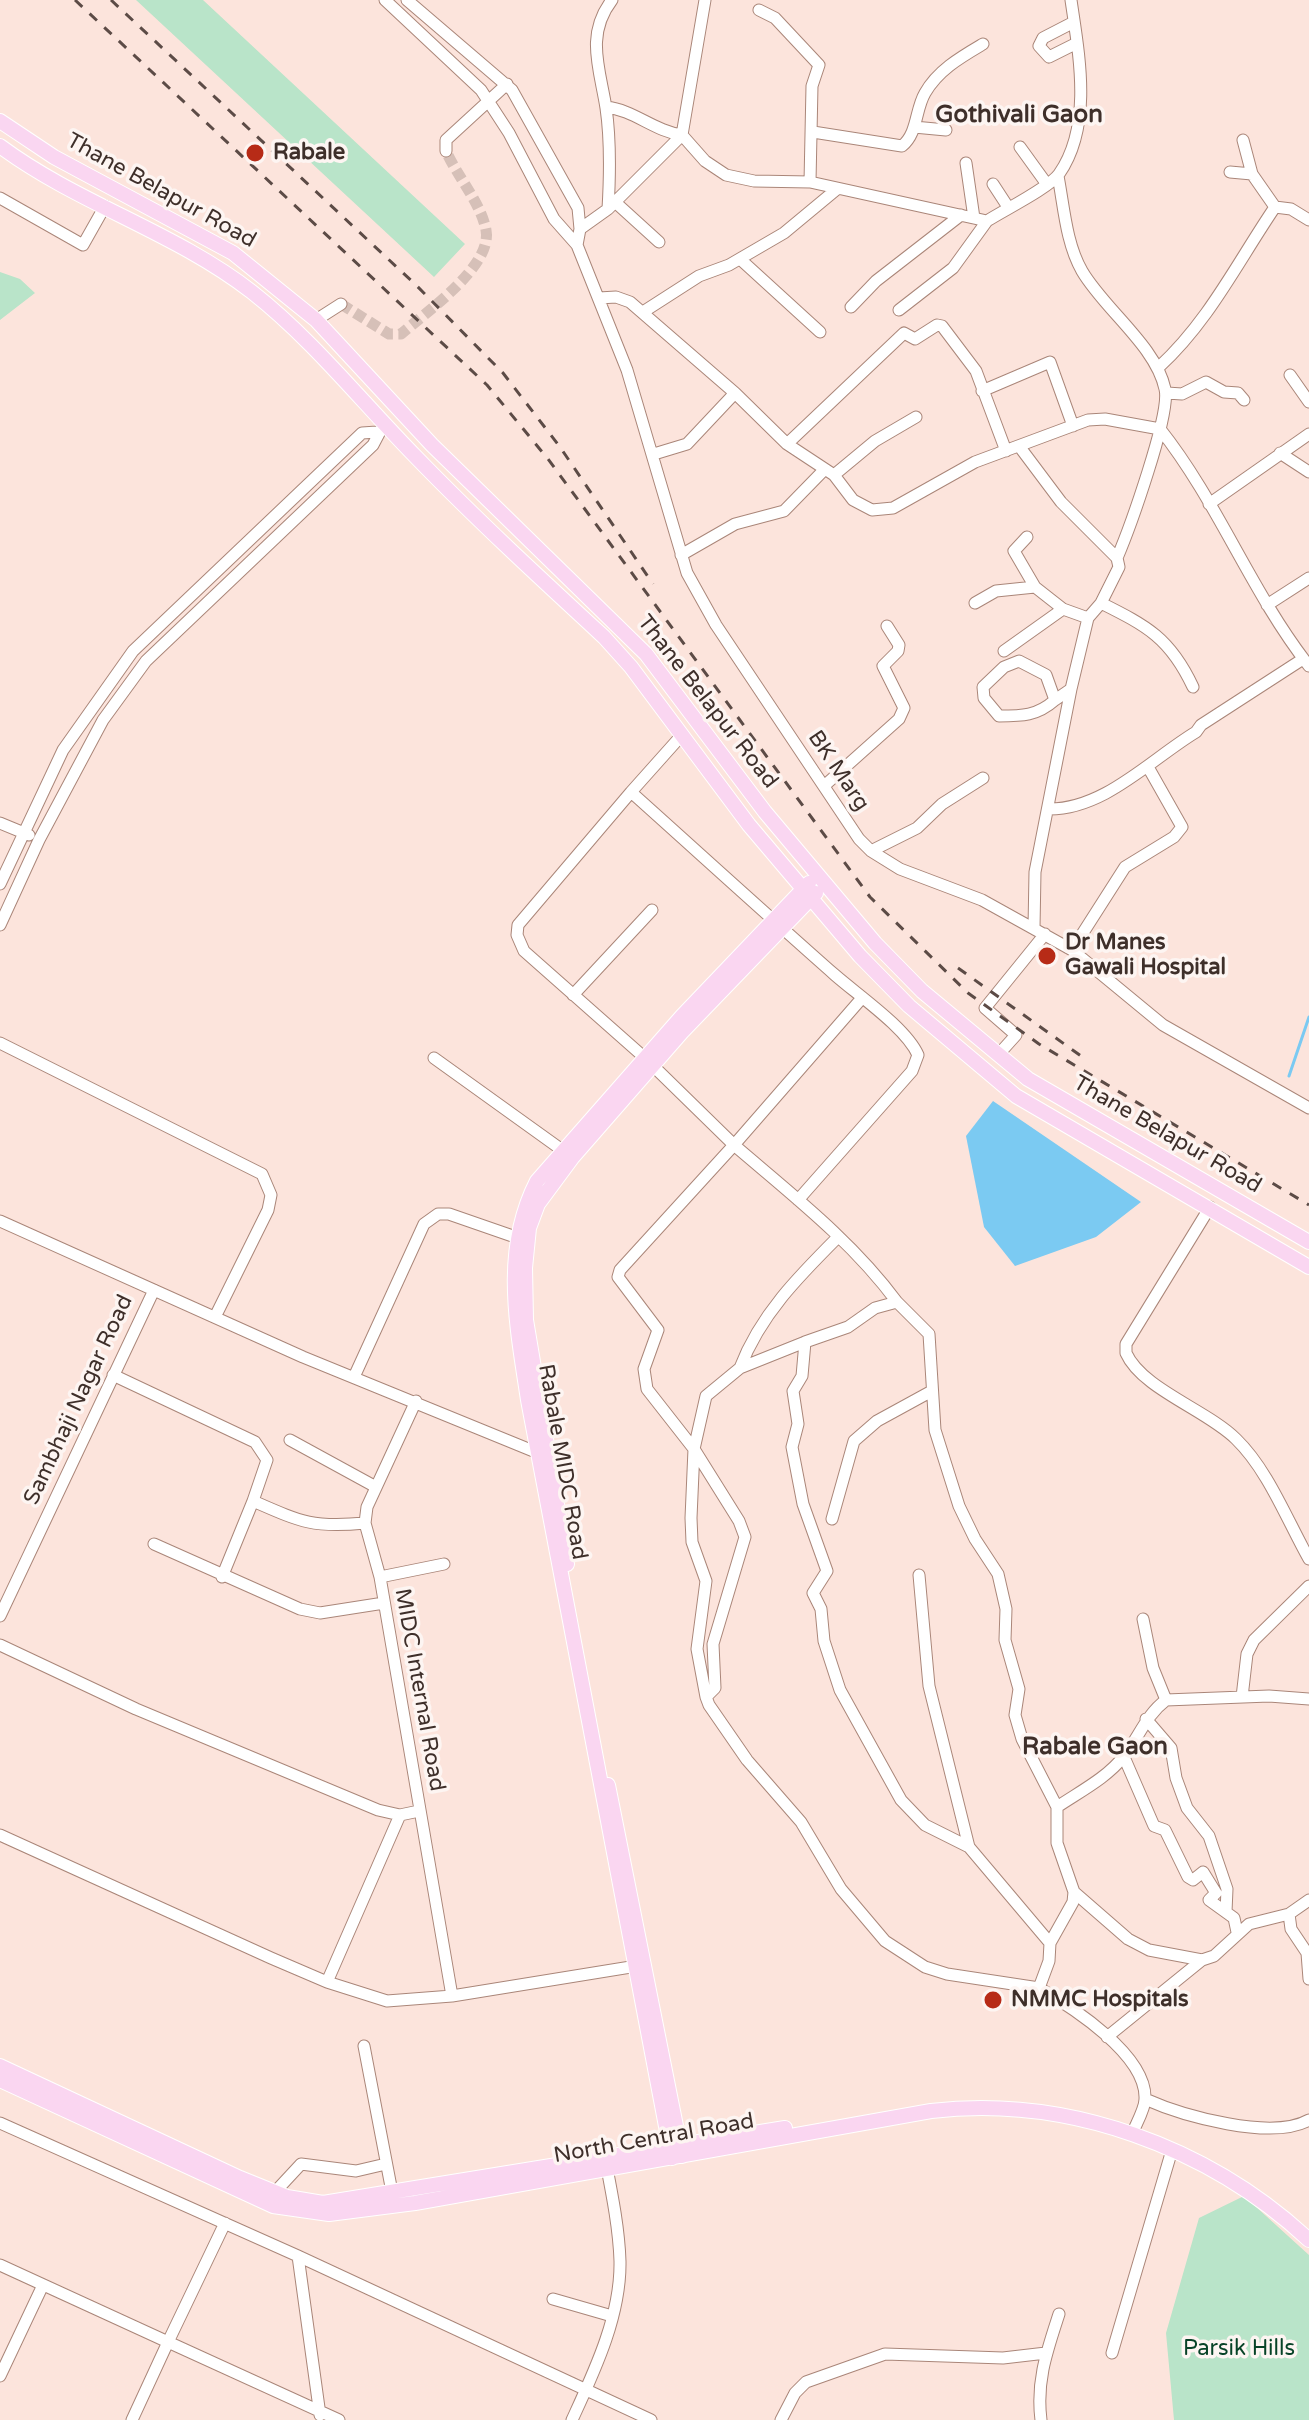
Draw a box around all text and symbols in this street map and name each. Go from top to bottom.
district label: Gothivali Gaon [935,102,1103,130]
street label: Thane Belapur Road [62,128,260,254]
place label: Rabale [273,140,345,166]
marker: Rabale [244,142,266,164]
street label: Thane Belapur Road [631,610,783,794]
street label: BK Marg [802,726,874,816]
place label: Dr Manes Gawali Hospital [1065,930,1226,982]
marker: Dr Manes Gawali Hospital [1036,945,1058,967]
street label: Thane Belapur Road [1068,1070,1266,1200]
street label: Sambhaji Nagar Road [19,1291,139,1509]
street label: Rabale MIDC Road [532,1362,592,1562]
street label: MIDC Internal Road [388,1586,450,1794]
district label: Rabale Gaon [1022,1734,1168,1762]
place label: NMMC Hospitals [1011,1987,1189,2013]
marker: NMMC Hospitals [982,1989,1004,2011]
street label: North Central Road [552,2108,756,2170]
park label: Parsik Hills [1183,2336,1295,2362]

